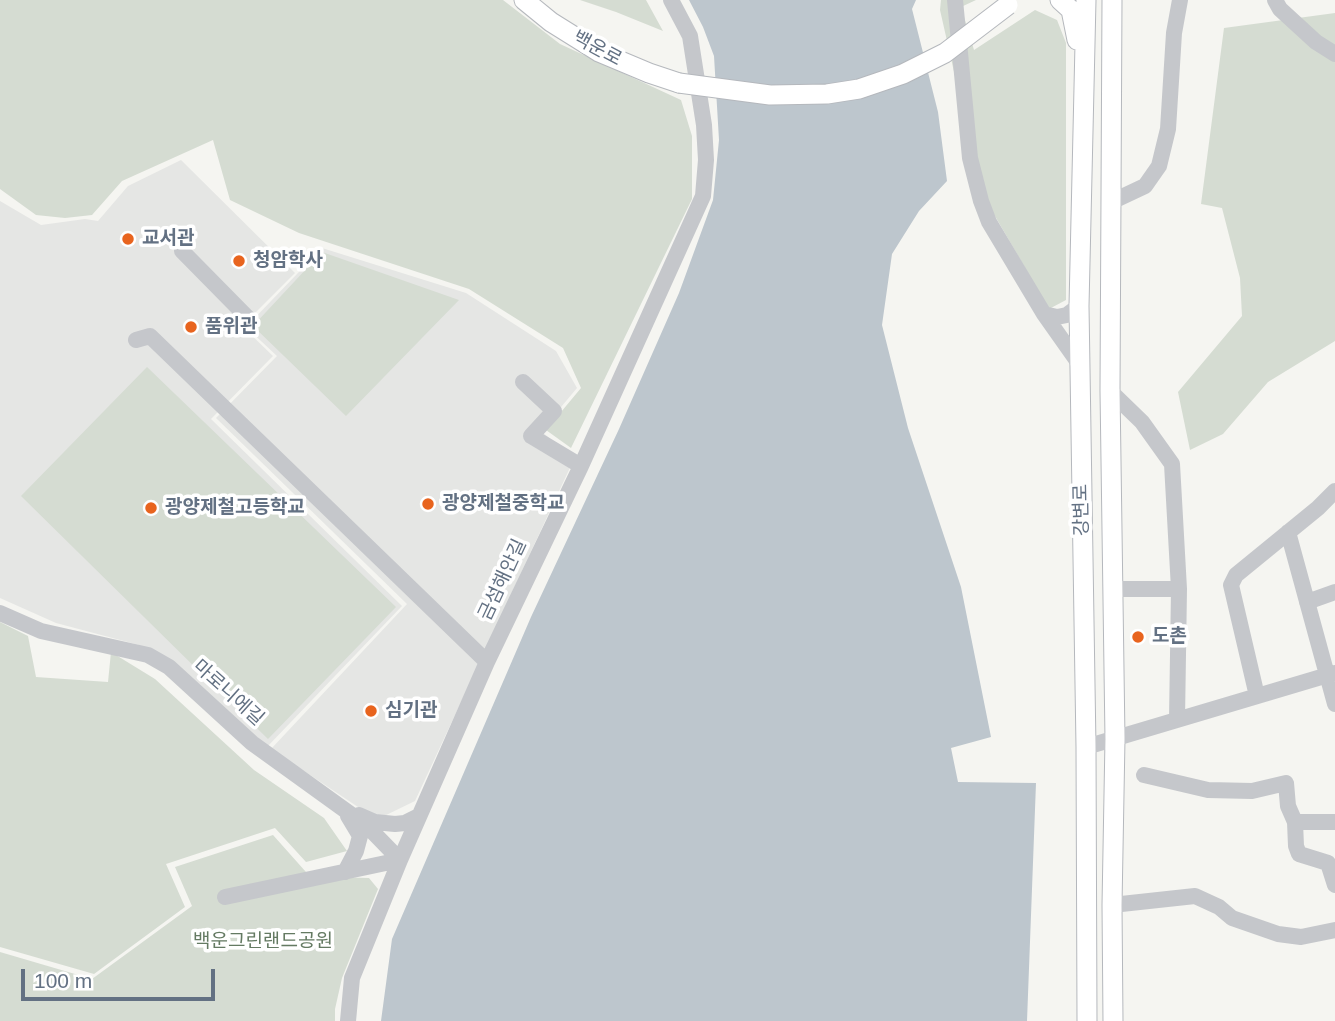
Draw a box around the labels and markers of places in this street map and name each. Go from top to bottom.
place label: 교서관 [142,228,194,250]
marker: 교서관 [120,231,136,247]
place label: 청암학사 [253,250,323,272]
marker: 청암학사 [231,253,247,269]
place label: 품위관 [205,316,257,338]
marker: 품위관 [183,319,199,335]
place label: 광양제철중학교 [442,493,564,515]
marker: 광양제철중학교 [420,496,436,512]
place label: 광양제철고등학교 [165,497,305,519]
marker: 광양제철고등학교 [143,500,159,516]
place label: 도촌 [1152,626,1187,648]
marker: 도촌 [1130,629,1146,645]
place label: 심기관 [385,700,437,722]
marker: 심기관 [363,703,379,719]

